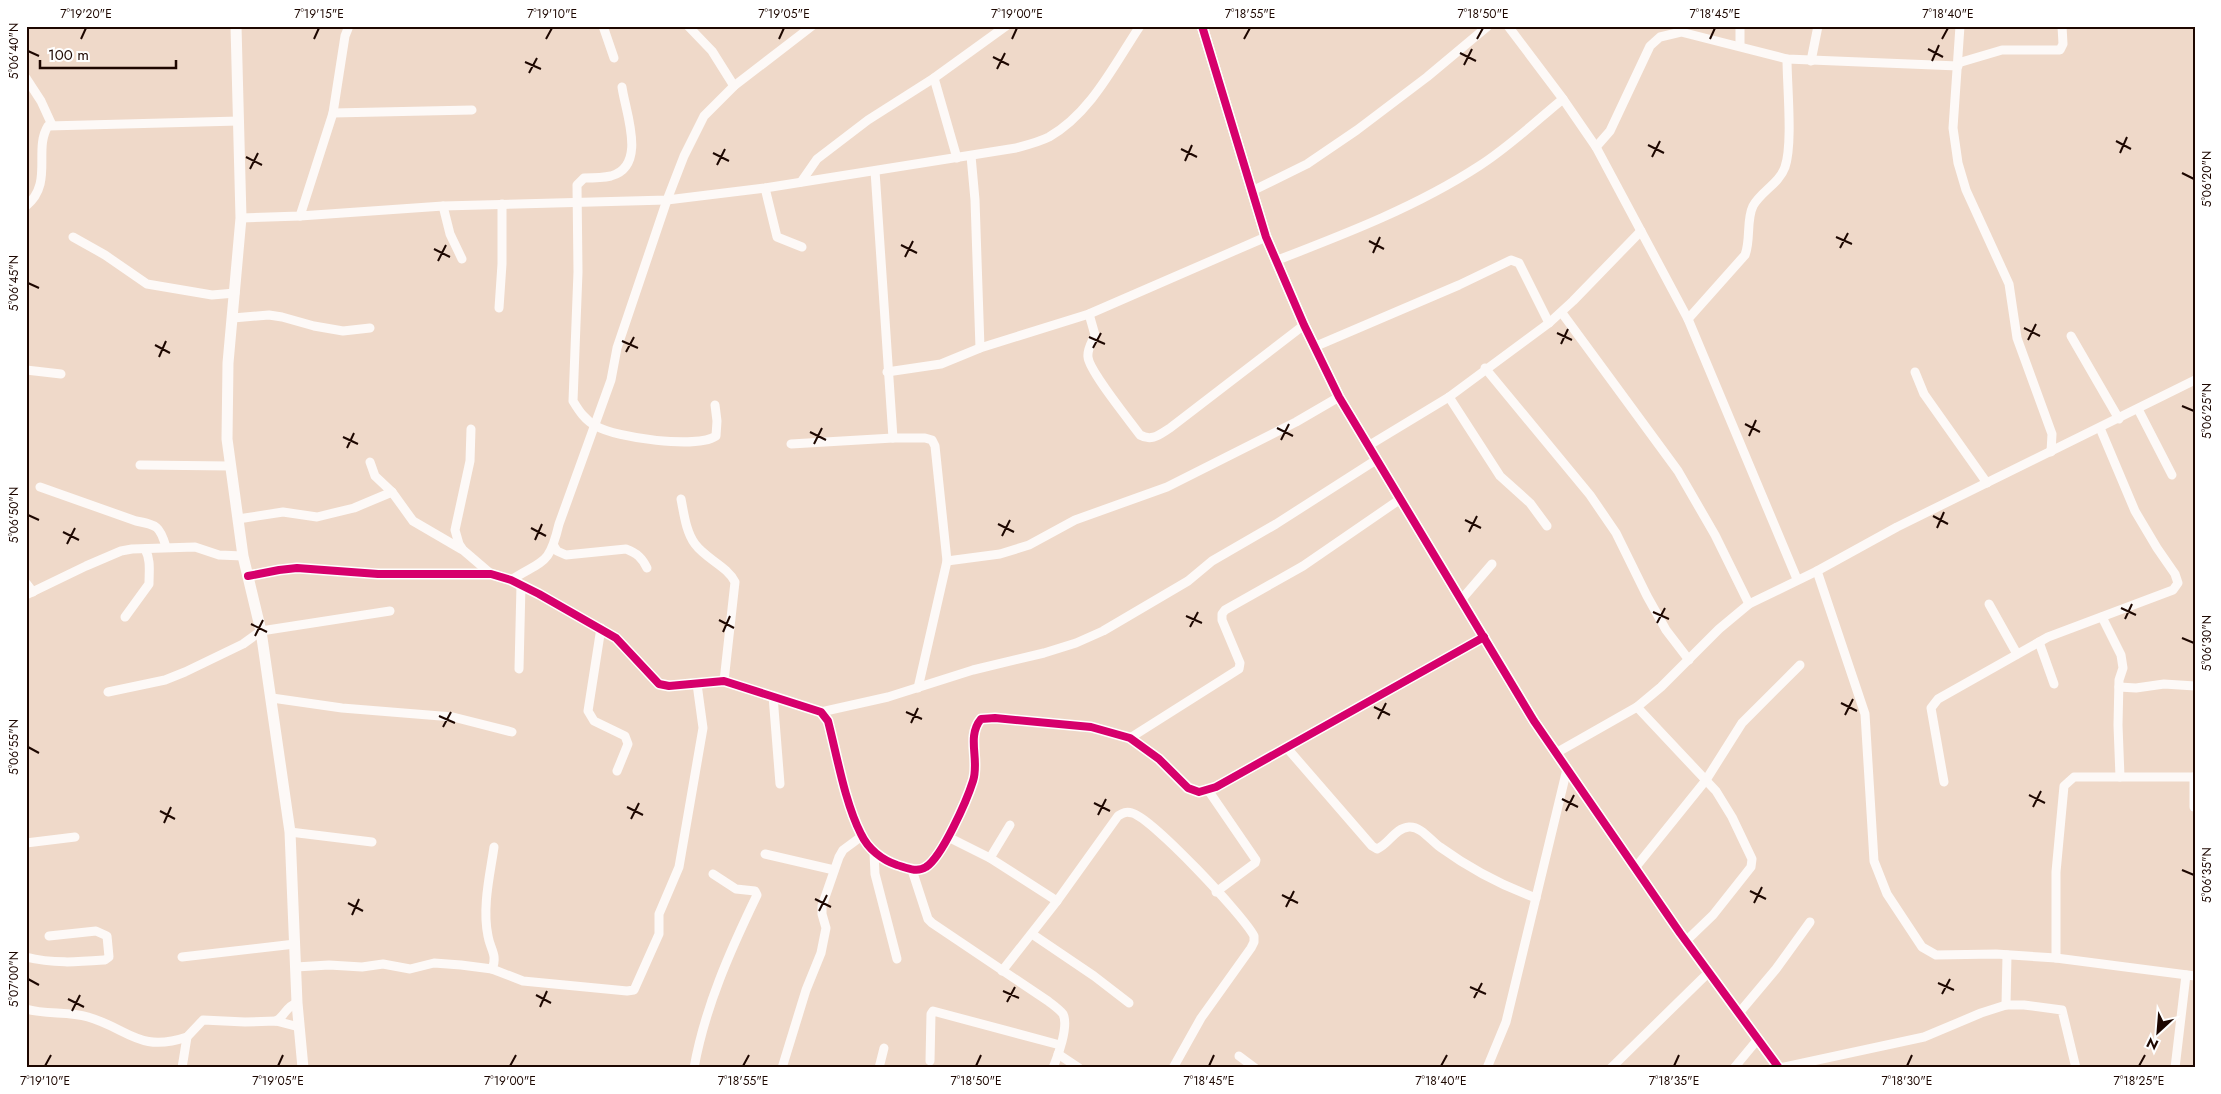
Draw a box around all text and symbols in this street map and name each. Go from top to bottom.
text: 7°19'20"E [60,5,112,23]
text: 7°19'15"E [294,5,344,23]
text: 7°19'10"E [527,5,577,23]
text: 7°19'05"E [758,5,810,23]
text: 7°19'00"E [991,5,1043,23]
text: 7°18'55"E [1225,5,1275,23]
text: 7°18'50"E [1457,5,1509,23]
text: 7°18'45"E [1690,5,1740,23]
text: 7°18'40"E [1922,5,1974,23]
text: 5°06'40"N [5,23,23,79]
scale bar [40,38,176,70]
text: 100 m [48,44,89,66]
text: 5°06'20"N [2198,151,2216,207]
text: 5°06'45"N [5,255,23,311]
text: 5°06'25"N [2198,383,2216,439]
text: 5°06'50"N [5,487,23,543]
text: 5°06'30"N [2198,615,2216,671]
text: 5°06'55"N [5,719,23,775]
text: 5°06'35"N [2198,847,2216,903]
text: 5°07'00"N [5,951,23,1007]
north arrow [2134,1006,2184,1056]
text: N [2143,1032,2162,1055]
text: 7°19'10"E [20,1072,70,1090]
text: 7°19'05"E [252,1072,304,1090]
text: 7°19'00"E [484,1072,536,1090]
text: 7°18'55"E [718,1072,768,1090]
text: 7°18'50"E [950,1072,1002,1090]
text: 7°18'45"E [1184,1072,1234,1090]
text: 7°18'40"E [1415,1072,1467,1090]
text: 7°18'35"E [1649,1072,1699,1090]
text: 7°18'30"E [1882,1072,1932,1090]
text: 7°18'25"E [2114,1072,2164,1090]

